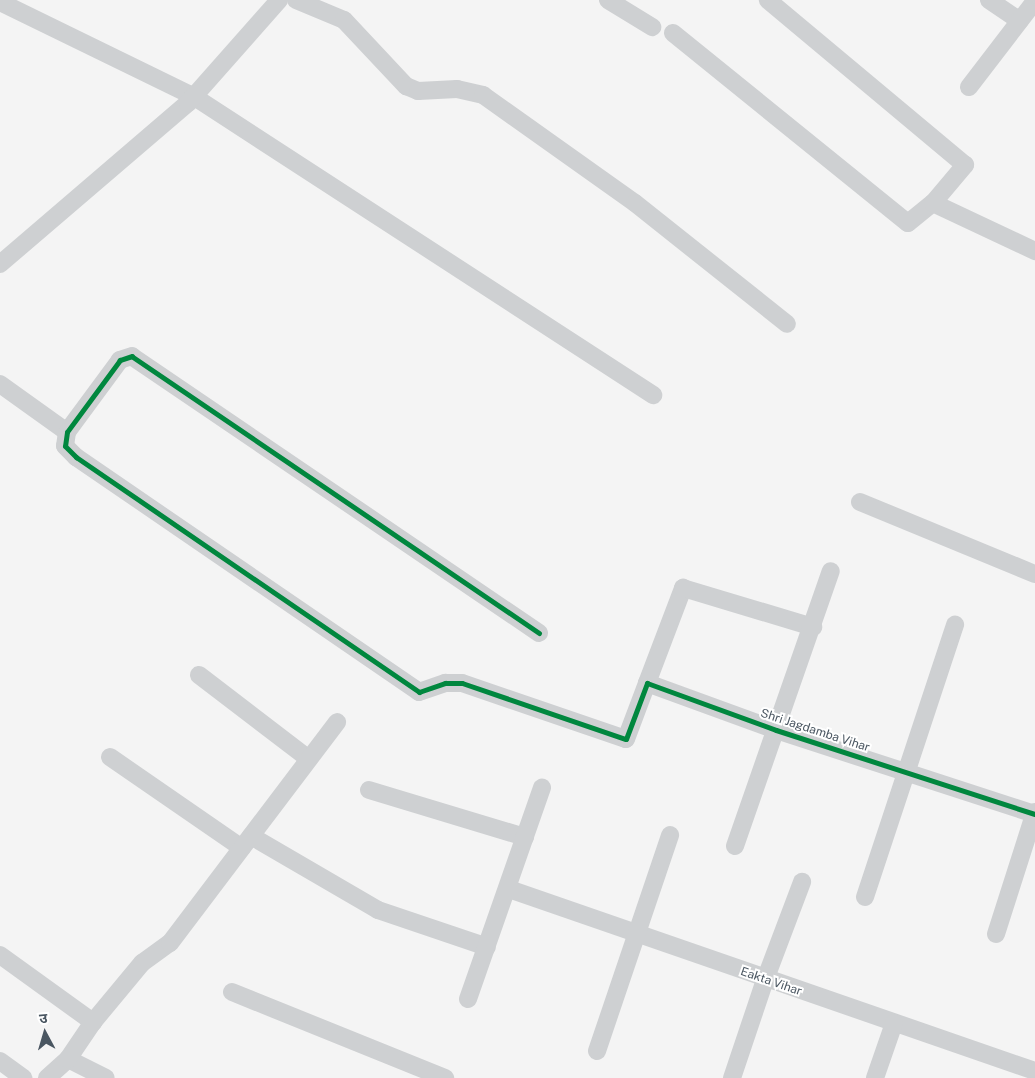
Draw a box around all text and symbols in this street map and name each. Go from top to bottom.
street label: Shri Jagdamba Vihar [758,706,872,756]
street label: Eakta Vihar [738,965,804,999]
north arrow [20,1008,70,1058]
text: उ [39,1010,48,1026]

